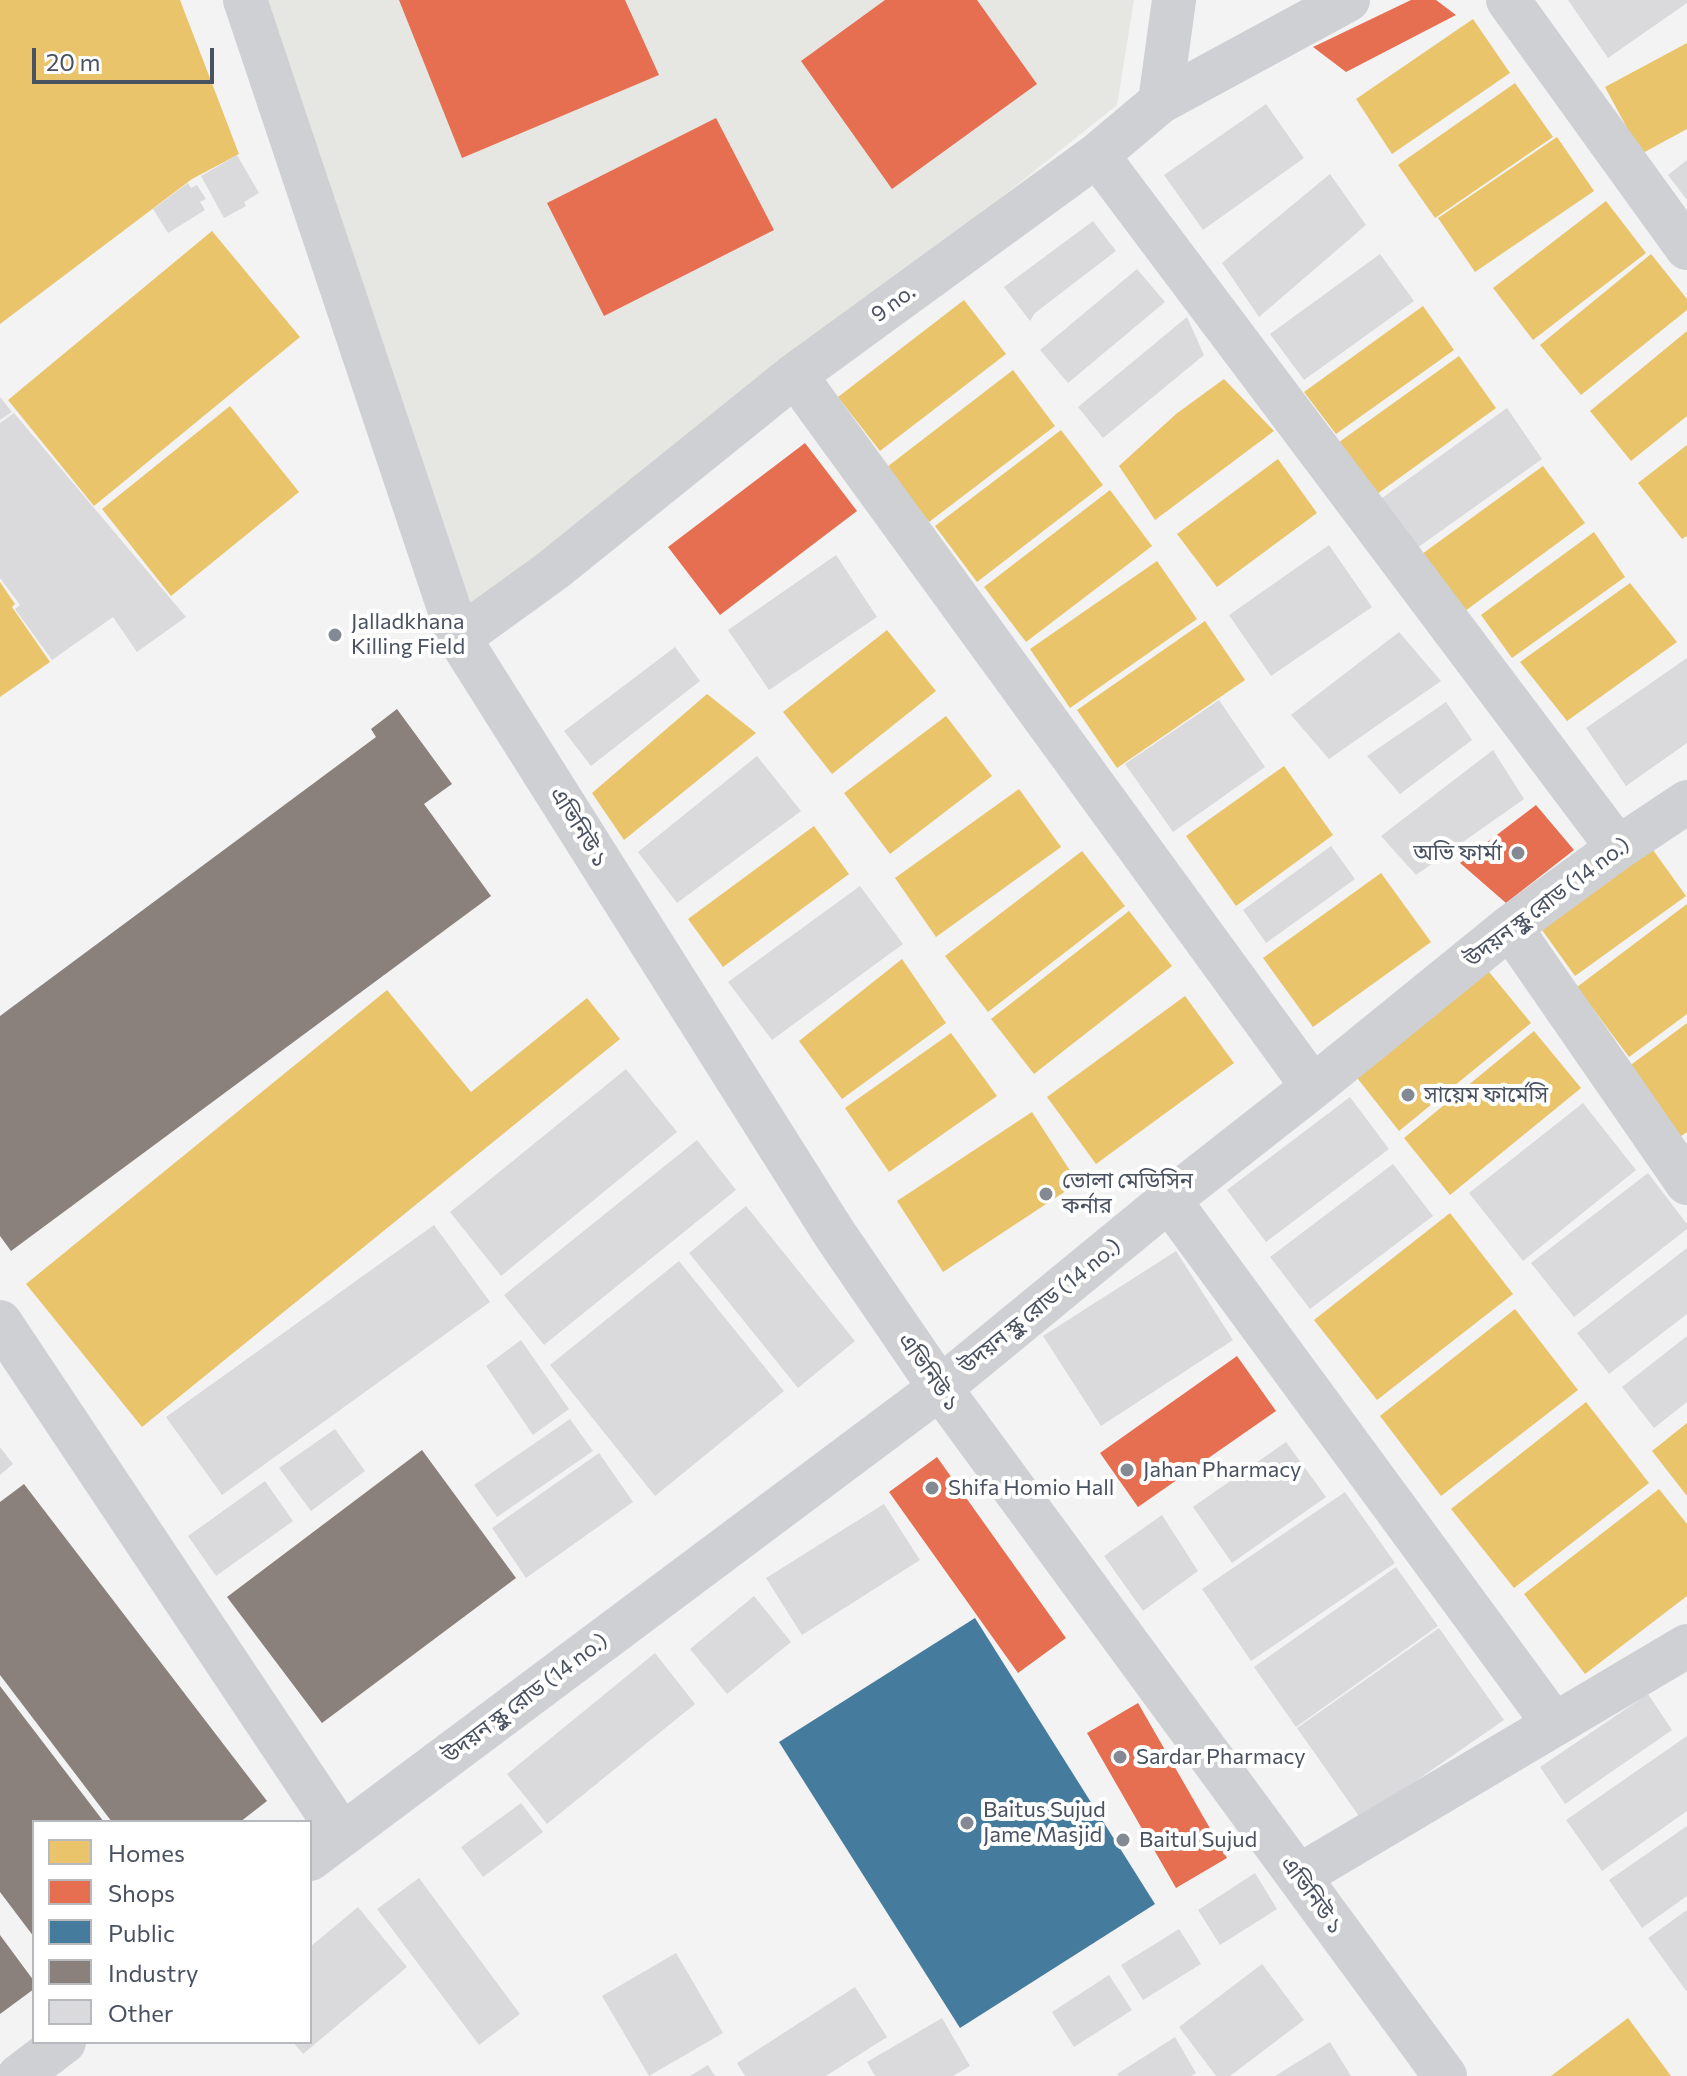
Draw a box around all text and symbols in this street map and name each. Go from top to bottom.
scale bar [36,32,218,82]
text: 20 m [46,47,100,76]
street label: 9 no. [866,278,920,328]
place label: Jalladkhana Killing Field [351,609,465,660]
marker: Jalladkhana Killing Field [326,626,344,644]
street label: এভিনিউ ১ [544,782,614,872]
street label: উদয়ন স্কুল রোড (14 no.) [1459,831,1635,973]
place label: অভি ফার্মা [1413,840,1502,866]
marker: অভি ফার্মা [1509,844,1527,862]
place label: সায়েম ফার্মেসি [1424,1082,1548,1108]
marker: সায়েম ফার্মেসি [1399,1086,1417,1104]
place label: ভোলা মেডিসিন কর্নার [1062,1168,1193,1220]
marker: ভোলা মেডিসিন কর্নার [1037,1185,1055,1203]
street label: উদয়ন স্কুল রোড (14 no.) [954,1233,1126,1379]
street label: এভিনিউ ১ [893,1328,965,1416]
place label: Jahan Pharmacy [1143,1457,1302,1483]
marker: Jahan Pharmacy [1118,1461,1136,1479]
place label: Shifa Homio Hall [948,1475,1114,1501]
marker: Shifa Homio Hall [923,1479,941,1497]
street label: উদয়ন স্কুল রোড (14 no.) [437,1627,613,1769]
place label: Sardar Pharmacy [1136,1744,1306,1770]
marker: Sardar Pharmacy [1111,1748,1129,1766]
place label: Baitus Sujud Jame Masjid [983,1797,1106,1848]
marker: Baitus Sujud Jame Masjid [958,1814,976,1832]
legend [32,1820,312,2044]
place label: Baitul Sujud [1139,1827,1257,1853]
marker: Baitul Sujud [1114,1831,1132,1849]
text: Homes [108,1838,185,1867]
street label: এভিনিউ ১ [1275,1851,1349,1939]
text: Shops [108,1878,175,1907]
text: Public [108,1918,175,1947]
text: Industry [108,1958,198,1987]
text: Other [108,1998,173,2027]

